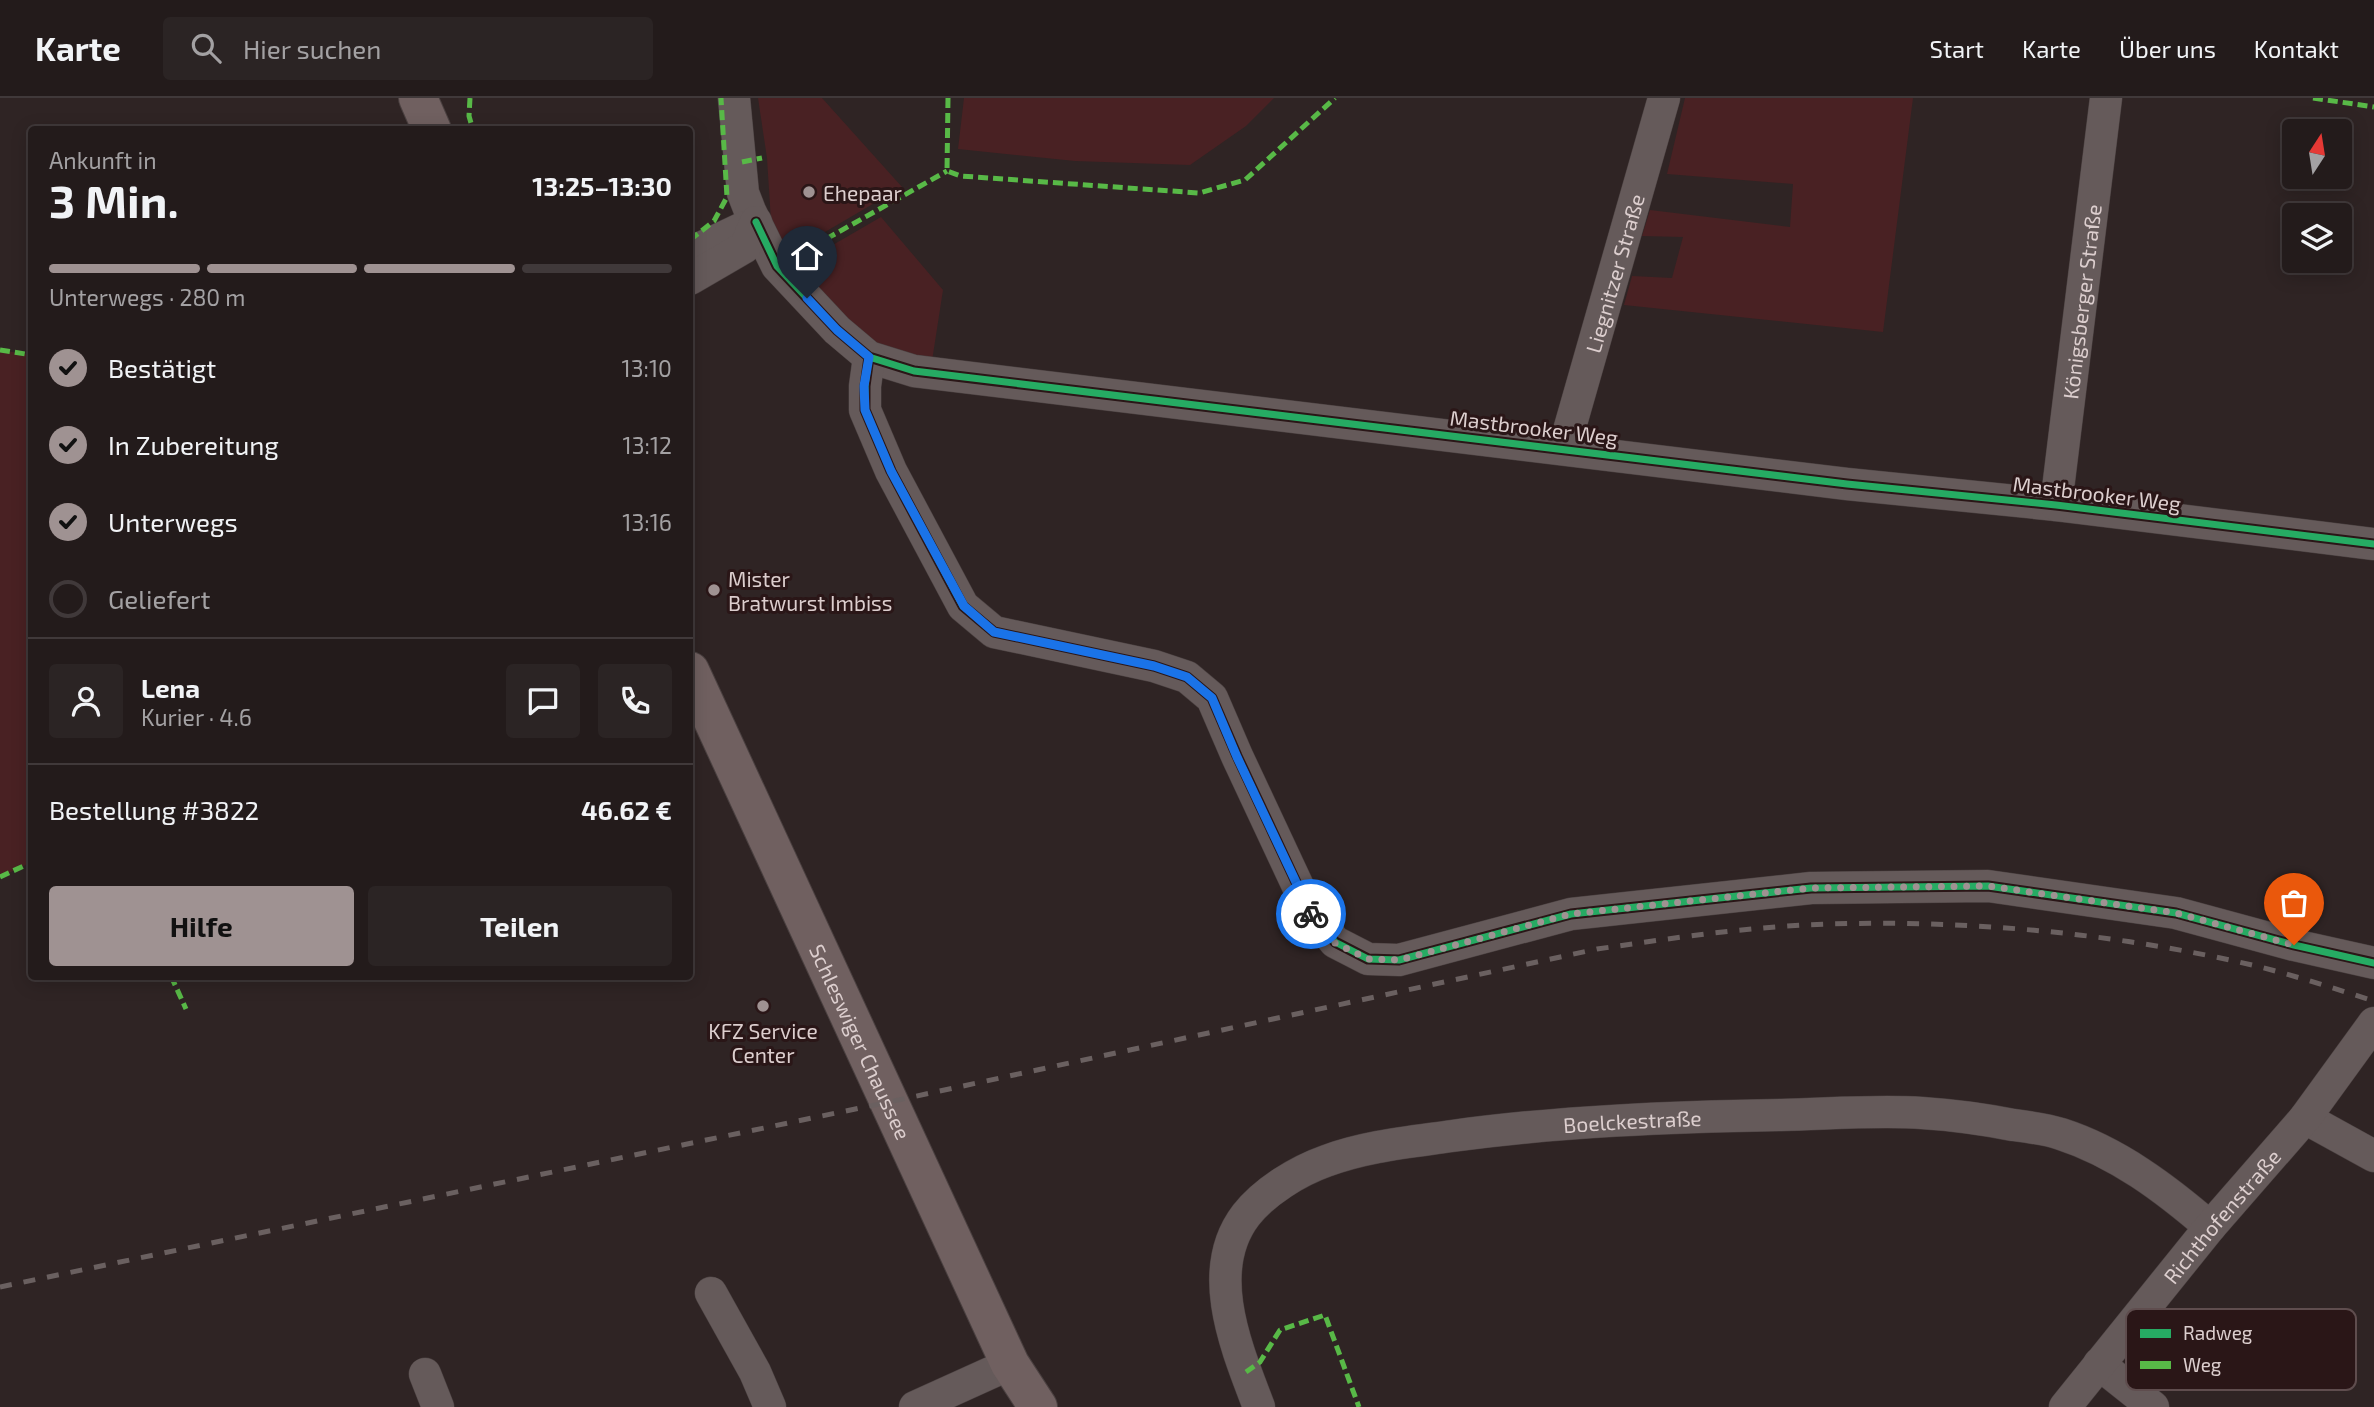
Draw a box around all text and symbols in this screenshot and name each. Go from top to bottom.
search box [163,17,653,80]
text: Karte [35,28,121,68]
icon: search [187,29,225,67]
text: Hier suchen [243,33,381,64]
text: Start [1930,34,1984,63]
text: Karte [2022,34,2081,63]
text: Über uns [2119,34,2216,63]
text: Kontakt [2254,34,2339,63]
north arrow [2282,119,2352,189]
map controls [2282,119,2352,273]
text: Ankunft in [49,146,157,174]
text: 13:25–13:30 [532,170,672,201]
text: 3 Min. [49,172,179,227]
place label: Ehepaar [823,180,902,205]
marker: Ehepaar [801,184,817,200]
street label: Liegnitzer Straße [1579,191,1649,355]
street label: Königsberger Straße [2057,203,2105,400]
button: layers [2282,203,2352,273]
pin [777,226,837,298]
icon: home [788,237,826,275]
text: Unterwegs · 280 m [49,283,246,311]
icon: check [49,349,87,387]
text: Bestätigt [108,352,216,383]
text: 13:10 [622,354,672,382]
street label: Mastbrooker Weg [1449,404,1620,450]
icon: check [49,426,87,464]
text: In Zubereitung [108,429,279,460]
text: 13:12 [623,431,672,459]
street label: Mastbrooker Weg [2012,470,2183,516]
icon: check [49,503,87,541]
text: Unterwegs [108,506,238,537]
text: 13:16 [622,508,672,536]
place label: Mister Bratwurst Imbiss [728,566,892,615]
marker: Mister Bratwurst Imbiss [706,582,722,598]
text: Geliefert [108,583,210,614]
button: person [49,664,123,738]
button: chat [506,664,580,738]
button: phone [598,664,672,738]
text: Lena [141,672,200,703]
text: Kurier · 4.6 [141,703,252,731]
text: Bestellung #3822 [49,794,259,825]
text: 46.62 € [581,794,672,825]
pin [2264,873,2324,945]
courier [1276,879,1346,949]
icon: bag [2275,884,2313,922]
button: Hilfe [49,886,354,966]
button: Teilen [368,886,672,966]
icon: bike [1292,895,1330,933]
street label: Schleswiger Chaussee [805,940,917,1143]
marker: KFZ Service Center [755,998,771,1014]
place label: KFZ Service Center [708,1018,818,1067]
street label: Boelckestraße [1562,1104,1702,1137]
street label: Richthofenstraße [2157,1143,2285,1288]
legend [2126,1309,2356,1390]
text: Radweg [2183,1321,2253,1344]
text: Weg [2183,1353,2222,1376]

